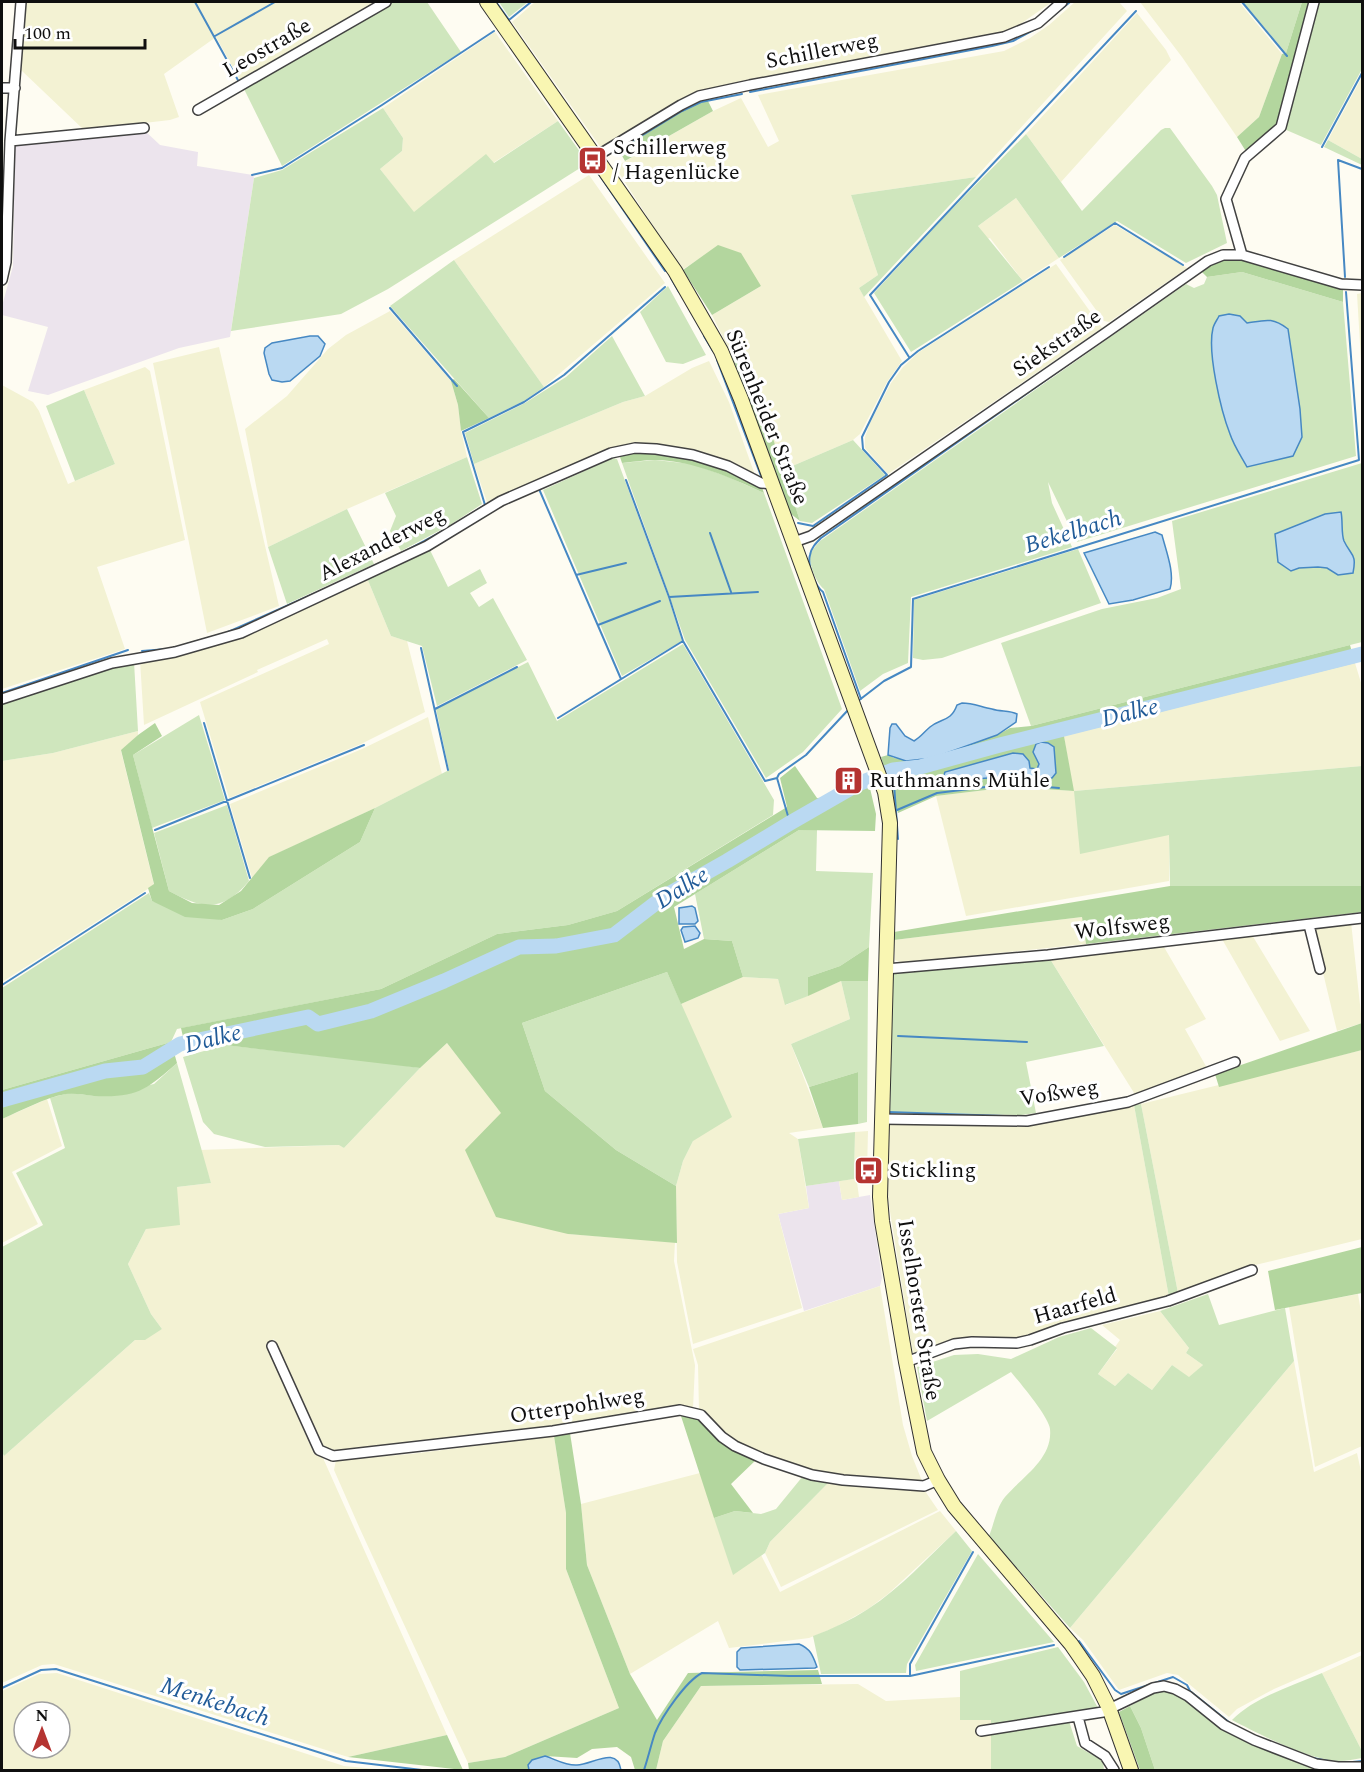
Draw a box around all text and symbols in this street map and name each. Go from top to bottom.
street label: Leostraße [217,9,317,87]
scale bar [15,12,146,50]
text: 100 m [24,20,71,47]
street label: Schillerweg [763,24,881,78]
place label: Schillerweg / Hagenlücke [613,131,740,189]
bus stop icon: Schillerweg / Hagenlücke [576,144,608,176]
street label: Siekstraße [1006,300,1108,386]
street label: Sürenheider Straße [717,324,817,510]
street label: Alexanderweg [313,498,451,590]
water label: Bekelbach [1020,500,1126,564]
water label: Dalke [1098,689,1162,737]
building icon: Ruthmanns Mühle [832,764,864,796]
place label: Ruthmanns Mühle [869,764,1050,797]
water label: Dalke [648,857,716,919]
street label: Wolfsweg [1072,905,1172,949]
water label: Dalke [181,1015,245,1063]
street label: Voßweg [1017,1070,1101,1116]
bus stop icon: Stickling [852,1154,884,1186]
place label: Stickling [889,1154,976,1187]
street label: Isselhorster Straße [888,1217,950,1403]
street label: Haarfeld [1029,1278,1121,1334]
street label: Otterpohlweg [507,1379,647,1433]
water label: Menkebach [156,1667,274,1737]
north arrow [12,1700,72,1760]
text: N [35,1704,49,1728]

